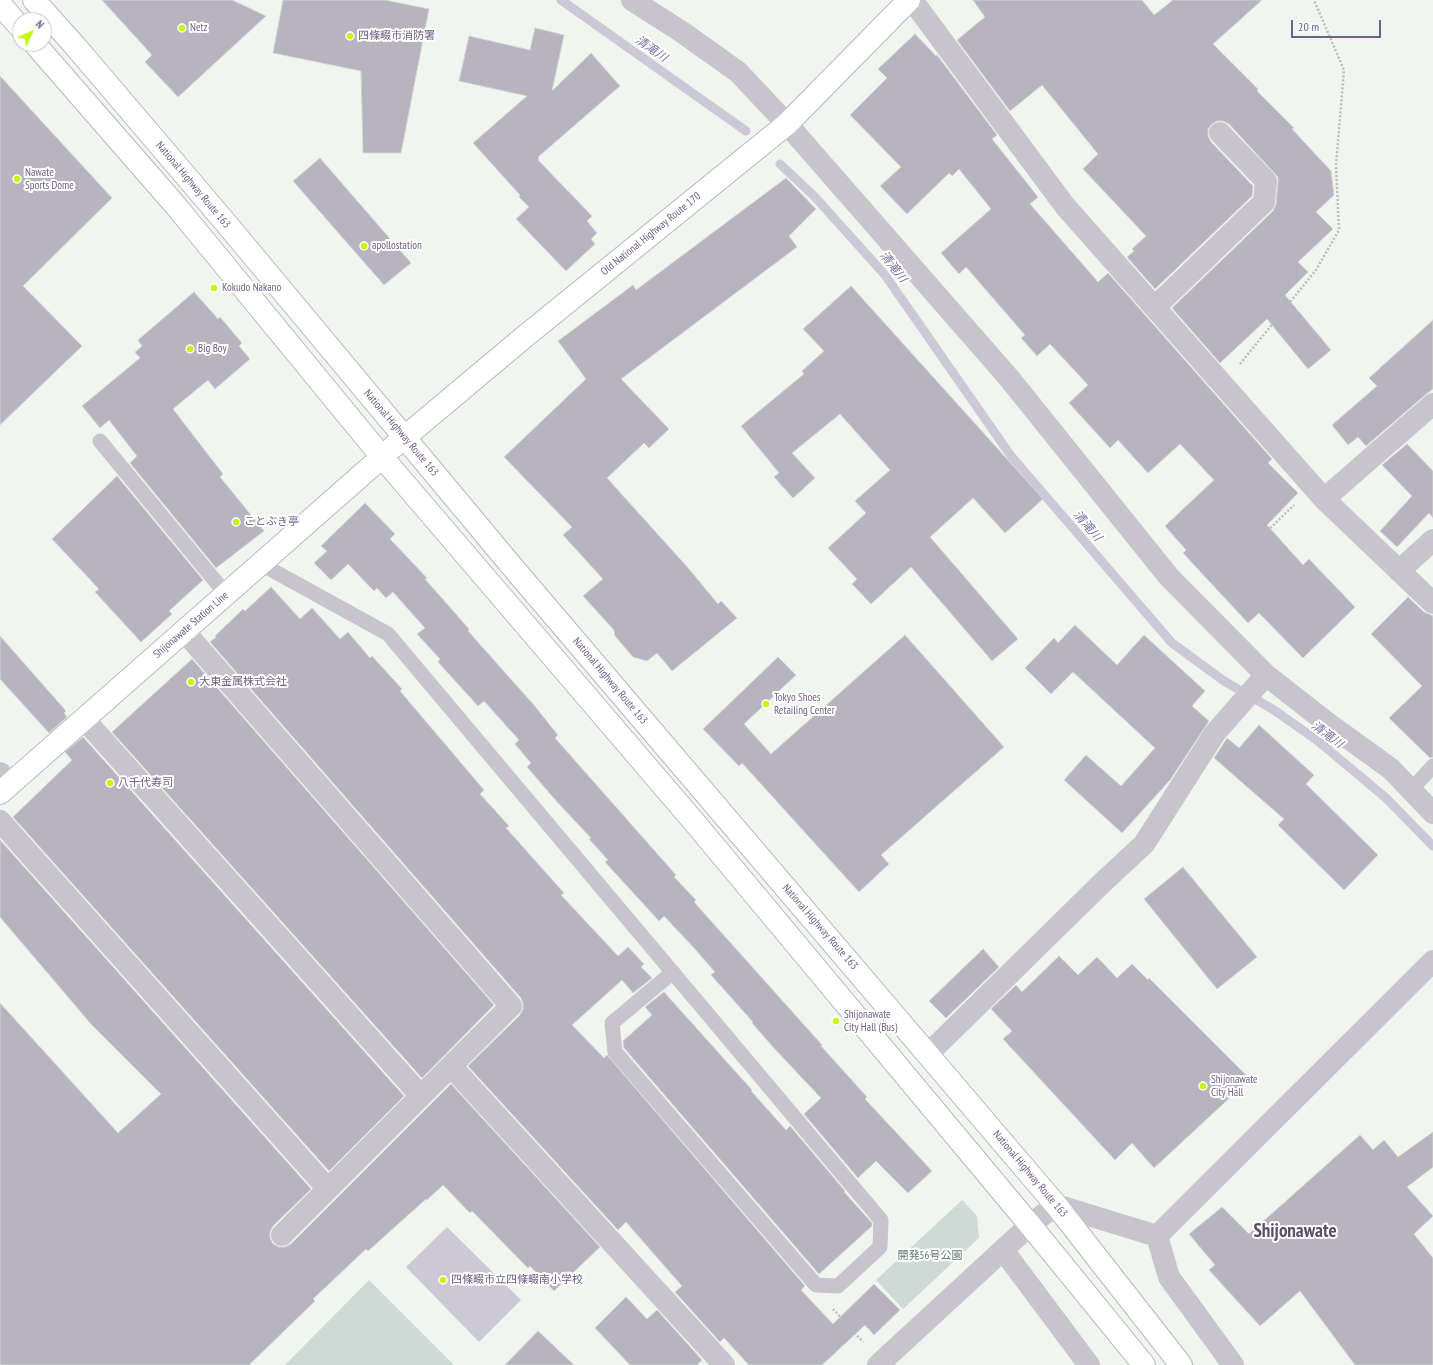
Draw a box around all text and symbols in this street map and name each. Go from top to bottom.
north arrow [12,12,52,52]
scale bar [1293,12,1383,38]
text: N [33,17,47,31]
text: 20 m [1298,19,1319,34]
place label: Netz [190,21,207,35]
marker: Netz [177,23,187,33]
place label: 四條畷市消防署 [358,29,435,43]
marker: 四條畷市消防署 [345,31,355,41]
water label: 清滝川 [632,33,670,65]
street label: National Highway Route 163 [153,139,233,231]
place label: Nawate Sports Dome [25,166,74,192]
marker: Nawate Sports Dome [12,174,22,184]
street label: Old National Highway Route 170 [598,190,704,278]
place label: apollostation [372,239,422,253]
marker: apollostation [359,241,369,251]
water label: 清滝川 [876,248,910,286]
place label: Kokudo Nakano [222,281,281,295]
marker: Kokudo Nakano [209,283,219,293]
place label: Big Boy [198,342,227,356]
marker: Big Boy [185,344,195,354]
street label: National Highway Route 163 [361,387,441,479]
water label: 清滝川 [1070,508,1104,544]
place label: ことぶき亭 [244,515,299,529]
marker: ことぶき亭 [231,517,241,527]
street label: Shijonawate Station Line [151,589,231,661]
street label: National Highway Route 163 [570,635,650,727]
place label: 大東金属株式会社 [199,675,287,689]
marker: 大東金属株式会社 [186,677,196,687]
place label: Tokyo Shoes Retailing Center [774,691,835,717]
marker: Tokyo Shoes Retailing Center [761,699,771,709]
water label: 清滝川 [1308,718,1346,752]
place label: 八千代寿司 [118,776,173,790]
marker: 八千代寿司 [105,778,115,788]
street label: National Highway Route 163 [779,882,861,972]
place label: Shijonawate City Hall (Bus) [844,1008,897,1034]
marker: Shijonawate City Hall (Bus) [831,1016,841,1026]
place label: Shijonawate City Hall [1211,1073,1258,1099]
marker: Shijonawate City Hall [1198,1081,1208,1091]
street label: National Highway Route 163 [990,1128,1070,1220]
district label: Shijonawate [1253,1221,1337,1243]
park label: 開発56号公園 [898,1249,962,1263]
place label: 四條畷市立四條畷南小学校 [451,1273,583,1287]
marker: 四條畷市立四條畷南小学校 [438,1275,448,1285]

